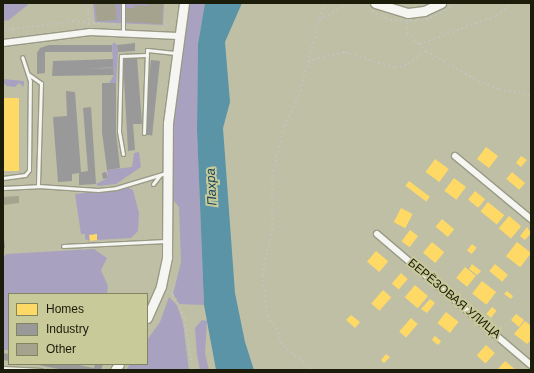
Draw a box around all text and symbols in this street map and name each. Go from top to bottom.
water label: Пахра [203,168,221,206]
street label: БЕРЁЗОВАЯ УЛИЦА [405,256,503,342]
legend [8,293,148,365]
text: Homes [46,302,84,316]
text: Industry [46,322,89,336]
text: Other [46,342,76,356]

